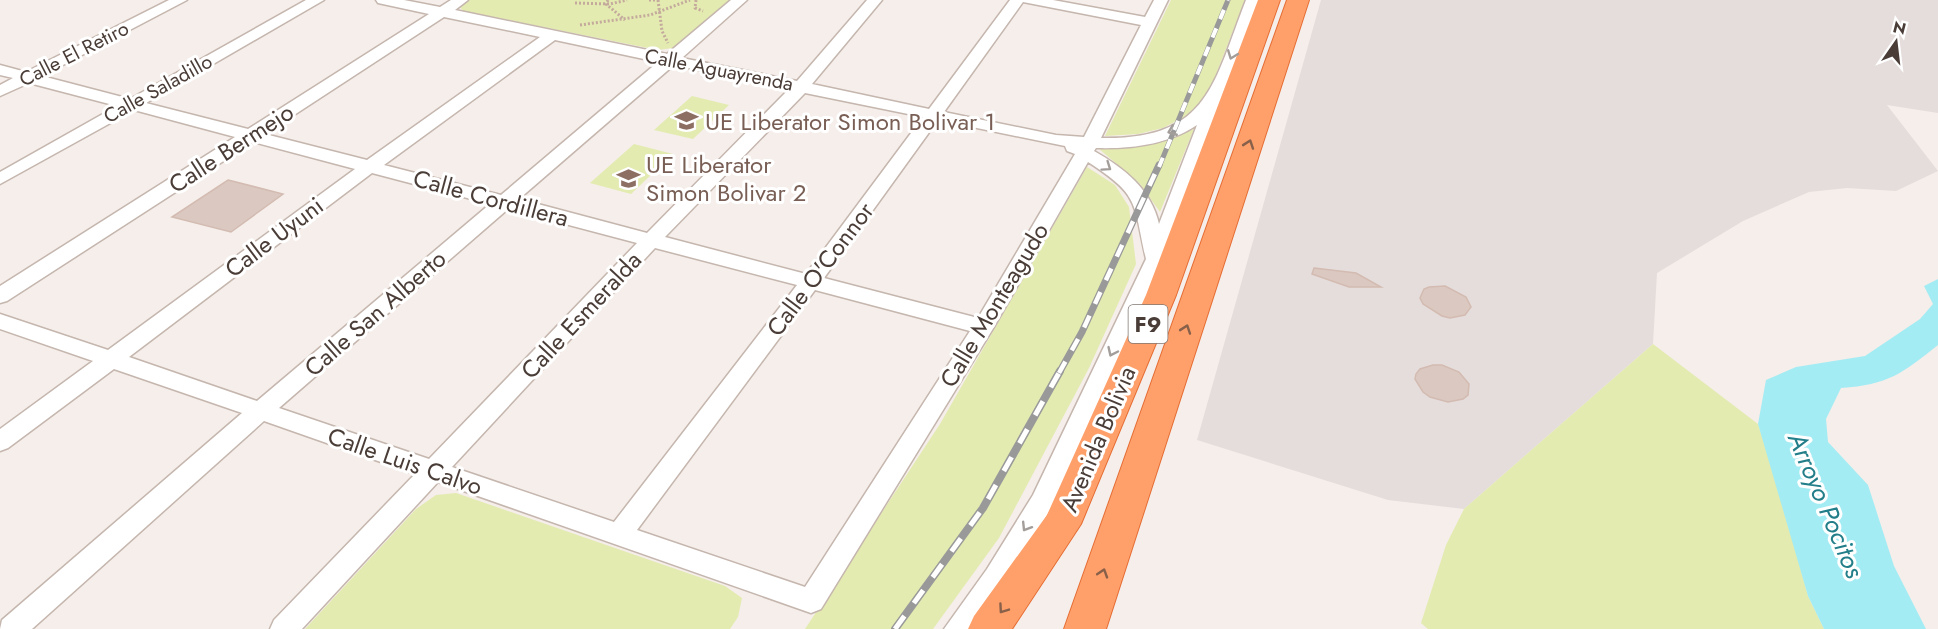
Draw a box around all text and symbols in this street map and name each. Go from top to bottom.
north arrow [1866,12,1926,72]
street label: Calle El Retiro [14,14,134,94]
text: N [1891,15,1908,41]
street label: Calle Aguayrenda [642,41,796,99]
street label: Calle Saladillo [98,47,218,131]
one-way arrow [1227,49,1240,60]
street label: Calle Bermejo [162,94,300,202]
place label: UE Liberator Simon Bolivar 1 [705,104,995,139]
school or university icon: UE Liberator Simon Bolivar 1 [674,108,700,134]
one-way arrow [1168,124,1179,136]
one-way arrow [1242,139,1255,150]
place label: UE Liberator Simon Bolivar 2 [646,147,806,210]
street label: Calle Cordillera [409,160,573,236]
one-way arrow [1100,160,1111,171]
school or university icon: UE Liberator Simon Bolivar 2 [615,165,641,191]
street label: Calle Uyuni [217,188,331,286]
street label: Calle O'Connor [758,194,883,343]
street label: Calle Monteagudo [931,216,1057,394]
street label: Calle San Alberto [297,242,453,384]
street label: Calle Esmeralda [513,243,649,387]
road number: F9 [1128,305,1168,343]
one-way arrow [1179,324,1192,335]
one-way arrow [1107,346,1119,357]
street label: Avenida Bolivia [1052,361,1144,517]
street label: Calle Luis Calvo [323,418,487,504]
water label: Arroyo Pocitos [1778,425,1874,584]
one-way arrow [1022,521,1034,531]
one-way arrow [1096,568,1109,579]
one-way arrow [999,603,1010,614]

